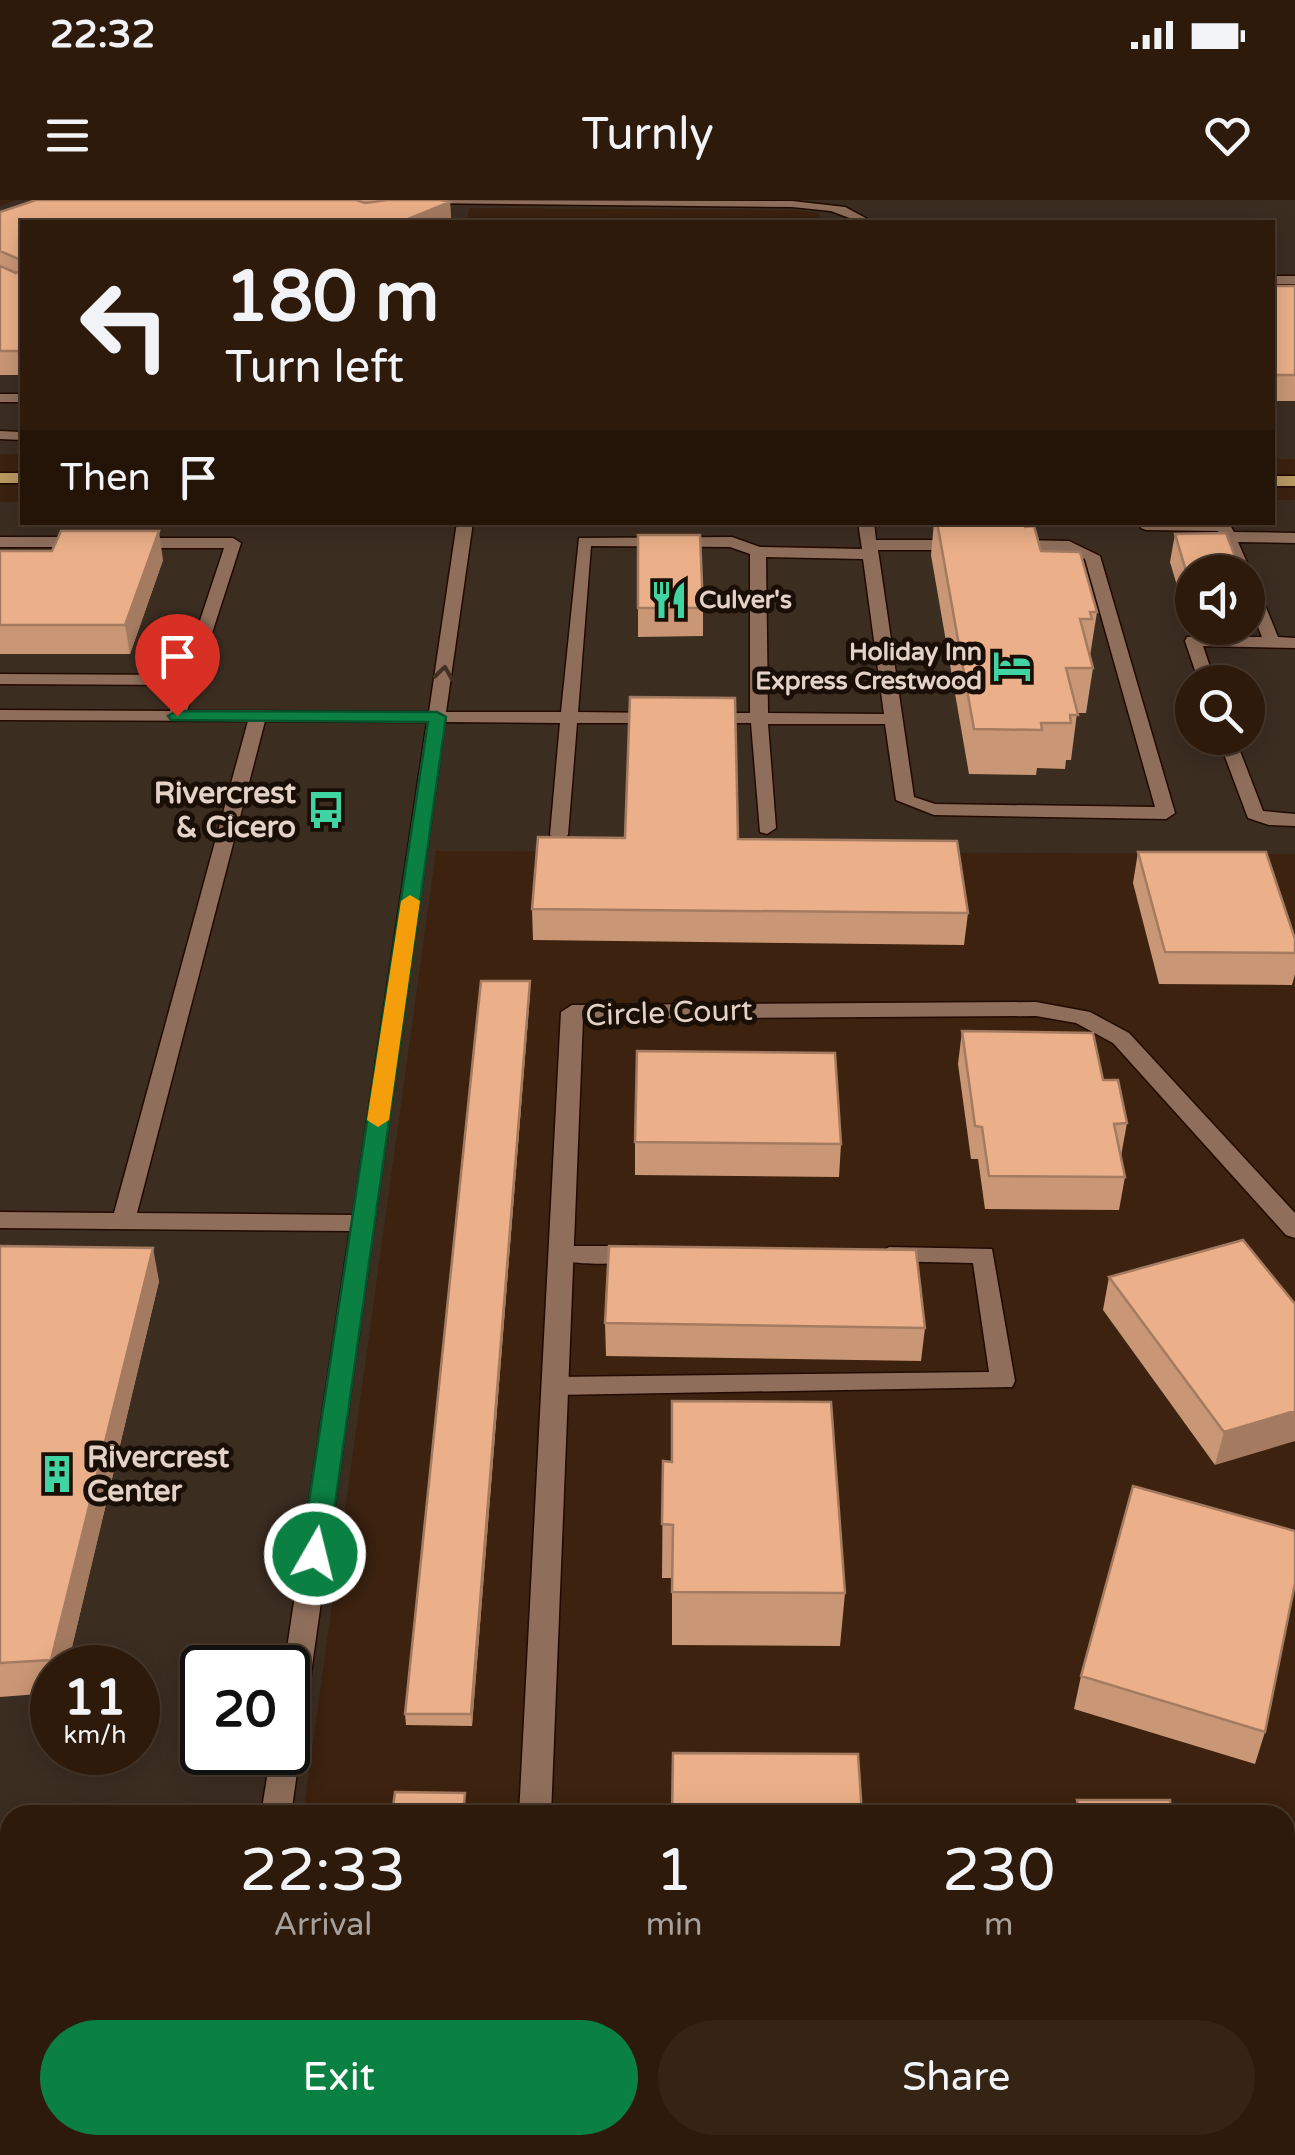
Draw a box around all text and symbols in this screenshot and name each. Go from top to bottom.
text: 22:32 [50,12,155,58]
icon: menu [40,108,95,163]
text: Turnly [581,108,714,162]
icon: heart [1200,108,1255,163]
text: 180 m [225,256,439,340]
icon: left [60,260,190,390]
text: Turn left [225,341,404,395]
icon: arrive [171,450,226,505]
text: Then [60,455,151,501]
map controls [1175,555,1265,755]
button: sound [1175,555,1265,645]
restaurant icon: Culver's [648,579,690,621]
place label: Culver's [699,585,792,615]
pin [135,614,220,717]
icon: arrive [150,629,205,684]
place label: Holiday Inn Express Crestwood [755,637,982,696]
hotel icon: Holiday Inn Express Crestwood [991,645,1033,687]
one-way arrow [432,665,453,681]
button: search [1175,665,1265,755]
place label: Rivercrest & Cicero [154,775,297,846]
bus stop icon: Rivercrest & Cicero [305,789,347,831]
street label: Circle Court [585,992,753,1034]
place label: Rivercrest Center [87,1439,230,1510]
building icon: Rivercrest Center [36,1453,78,1495]
position arrow [263,1502,367,1606]
speed limit sign: 20 [180,1645,310,1775]
text: 11 [64,1668,126,1728]
text: km/h [64,1720,126,1750]
text: 22:33 [240,1835,406,1907]
text: 1 [655,1835,693,1907]
text: 230 [942,1835,1055,1907]
text: Arrival [273,1906,372,1944]
text: min [646,1906,703,1944]
text: m [984,1906,1013,1944]
button: Exit [40,2020,638,2135]
button: Share [658,2020,1255,2135]

